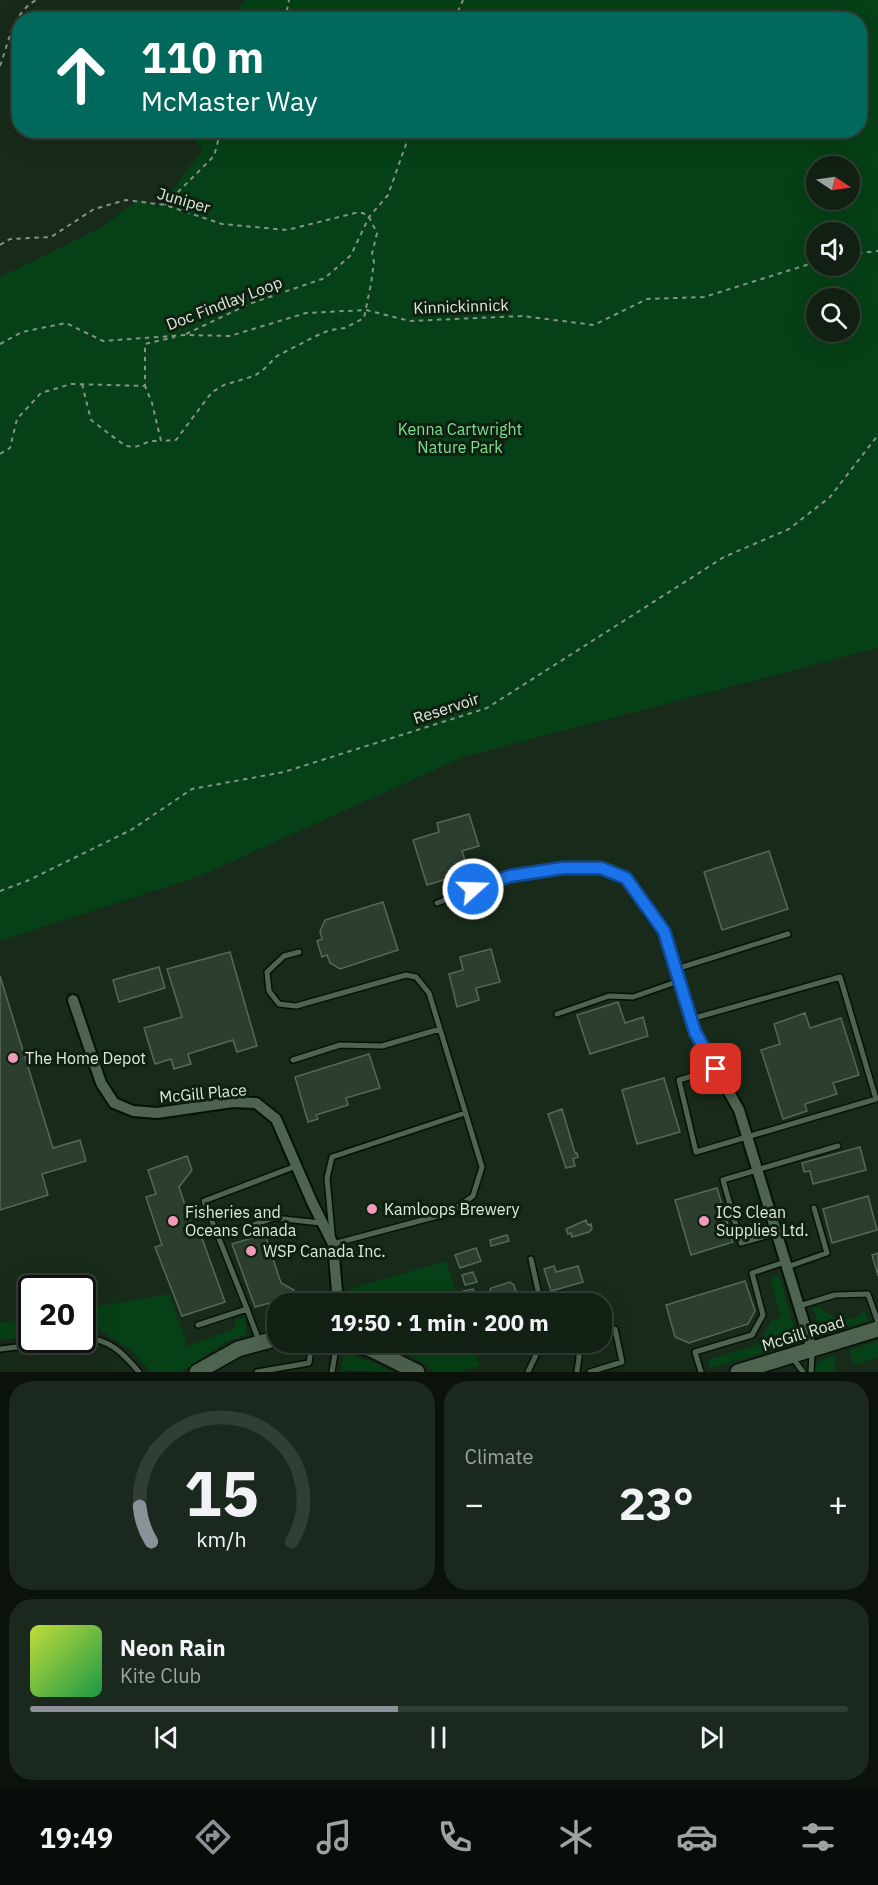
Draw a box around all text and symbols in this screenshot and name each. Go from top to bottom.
text: 110 m [141,30,264,85]
icon: ahead [42,36,120,114]
text: McMaster Way [141,83,318,118]
north arrow [806,156,860,210]
map controls [806,156,860,342]
street label: Juniper [155,183,213,217]
button: sound [806,222,860,276]
street label: Doc Findlay Loop [163,272,285,334]
button: search [806,288,860,342]
street label: Kinnickinnick [413,294,510,318]
park label: Kenna Cartwright Nature Park [398,419,522,457]
street label: Reservoir [411,688,482,728]
position arrow [441,857,505,921]
pin [690,1043,741,1094]
place label: The Home Depot [25,1048,146,1068]
marker: The Home Depot [6,1051,20,1065]
icon: arrive [699,1052,732,1085]
street label: McGill Place [158,1079,248,1107]
place label: Kamloops Brewery [384,1199,520,1219]
place label: Fisheries and Oceans Canada [185,1202,297,1240]
marker: Kamloops Brewery [365,1202,379,1216]
place label: ICS Clean Supplies Ltd. [716,1202,809,1240]
marker: Fisheries and Oceans Canada [166,1214,180,1228]
marker: ICS Clean Supplies Ltd. [697,1214,711,1228]
place label: WSP Canada Inc. [263,1241,386,1261]
marker: WSP Canada Inc. [244,1244,258,1258]
speed limit sign: 20 [18,1275,96,1353]
text: 19:50 · 1 min · 200 m [330,1308,549,1337]
street label: McGill Road [759,1311,847,1355]
text: Climate [465,1443,533,1470]
text: 15 [184,1452,259,1533]
text: 23° [619,1474,694,1532]
text: − [465,1482,484,1525]
text: + [828,1482,848,1525]
text: km/h [197,1526,247,1554]
text: Neon Rain [120,1633,226,1662]
text: Kite Club [120,1662,201,1689]
icon: previous [150,1721,183,1754]
icon: pause [422,1721,455,1754]
icon: next [695,1721,728,1754]
icon: directions [192,1816,234,1858]
icon: music [313,1816,355,1858]
icon: phone [434,1816,476,1858]
icon: climate [555,1816,597,1858]
icon: car [676,1816,718,1858]
icon: filters [797,1816,839,1858]
text: 19:49 [39,1820,113,1855]

